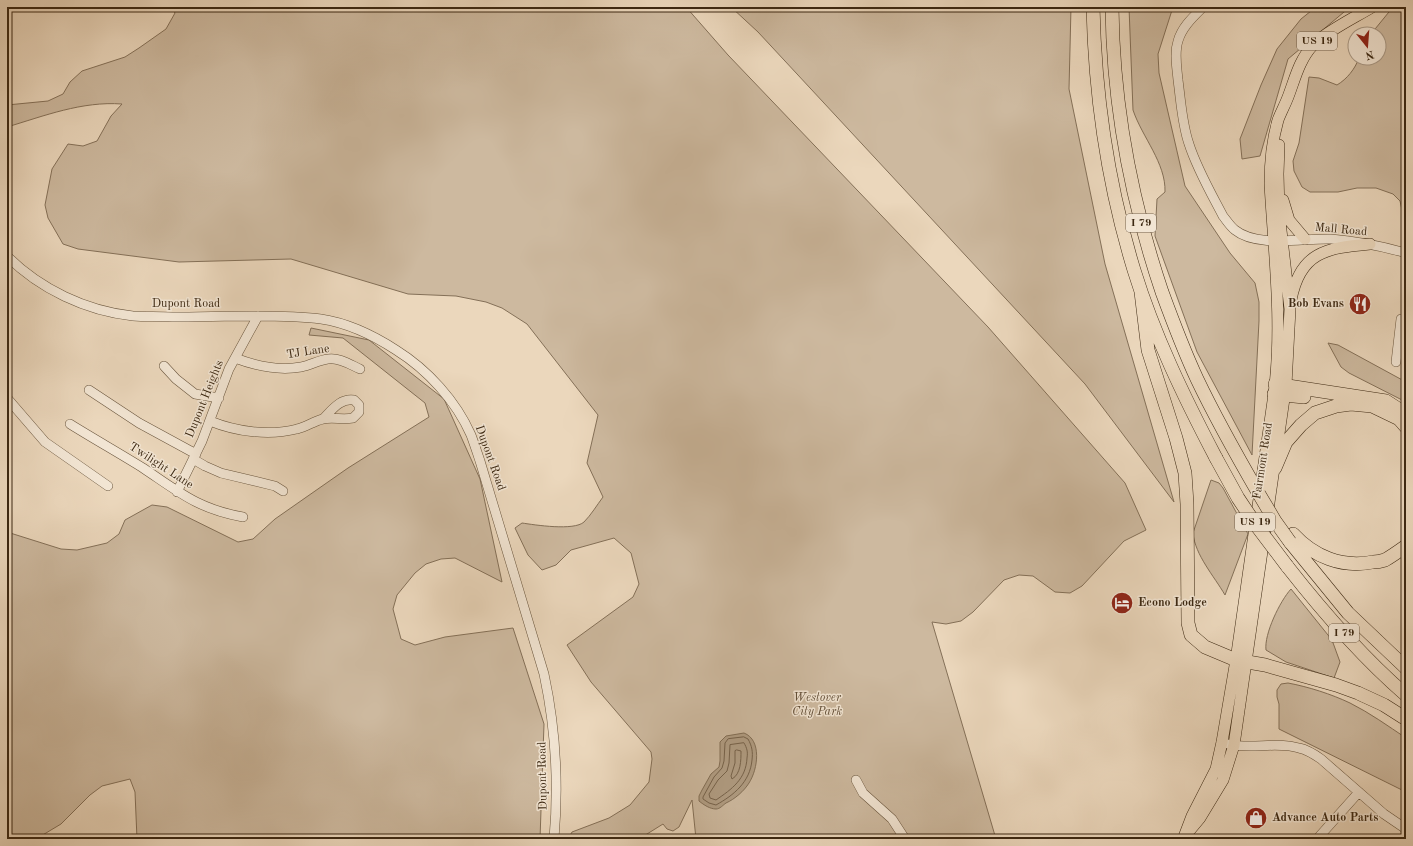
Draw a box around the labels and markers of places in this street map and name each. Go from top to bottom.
restaurant icon: Bob Evans [1347,291,1373,317]
place label: Bob Evans [1288,298,1344,310]
hotel icon: Econo Lodge [1109,590,1135,616]
place label: Econo Lodge [1138,597,1207,609]
shop icon: Advance Auto Parts [1243,805,1269,831]
place label: Advance Auto Parts [1272,812,1379,824]

